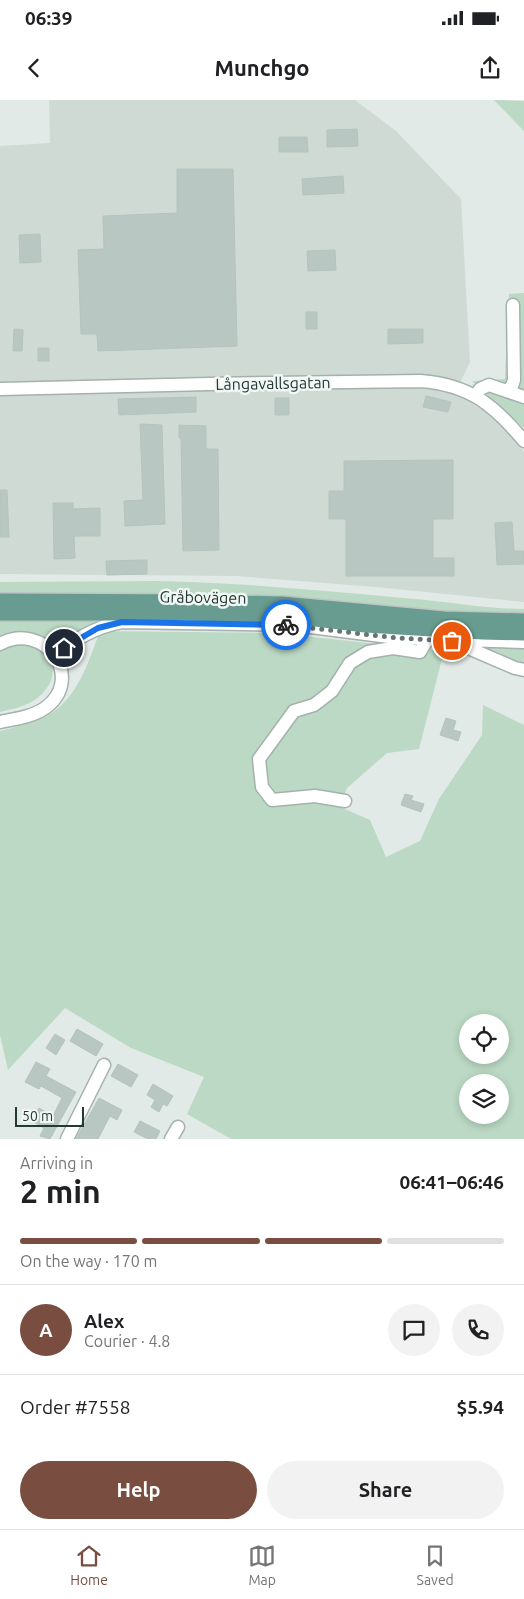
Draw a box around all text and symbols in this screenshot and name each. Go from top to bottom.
text: 06:39 [25,7,73,29]
icon: back [20,54,48,82]
icon: share [476,54,504,82]
text: Munchgo [214,55,310,80]
street label: Långavallsgatan [215,373,331,393]
street label: Gråbovägen [159,587,247,607]
courier [261,600,311,650]
icon: bike [272,611,300,639]
pin [431,620,473,662]
pin [43,627,85,669]
icon: bag [438,627,466,655]
icon: home [50,634,78,662]
map controls [459,1014,509,1124]
button: locate [459,1014,509,1064]
button: layers [459,1074,509,1124]
scale bar [15,1104,84,1127]
text: 50 m [22,1108,53,1124]
text: Arriving in [20,1154,93,1172]
text: 06:41–06:46 [399,1171,504,1193]
text: 2 min [20,1173,101,1209]
text: On the way · 170 m [20,1252,157,1270]
button: chat [388,1304,440,1356]
button: phone [452,1304,504,1356]
text: Alex [84,1310,124,1332]
text: A [39,1319,53,1341]
text: Courier · 4.8 [84,1332,170,1350]
text: Order #7558 [20,1396,130,1418]
text: $5.94 [456,1396,504,1418]
button: Help [20,1461,257,1519]
button: Share [267,1461,504,1519]
tab: Home [70,1542,108,1588]
tab: Map [248,1542,276,1588]
tab: Saved [417,1542,454,1588]

